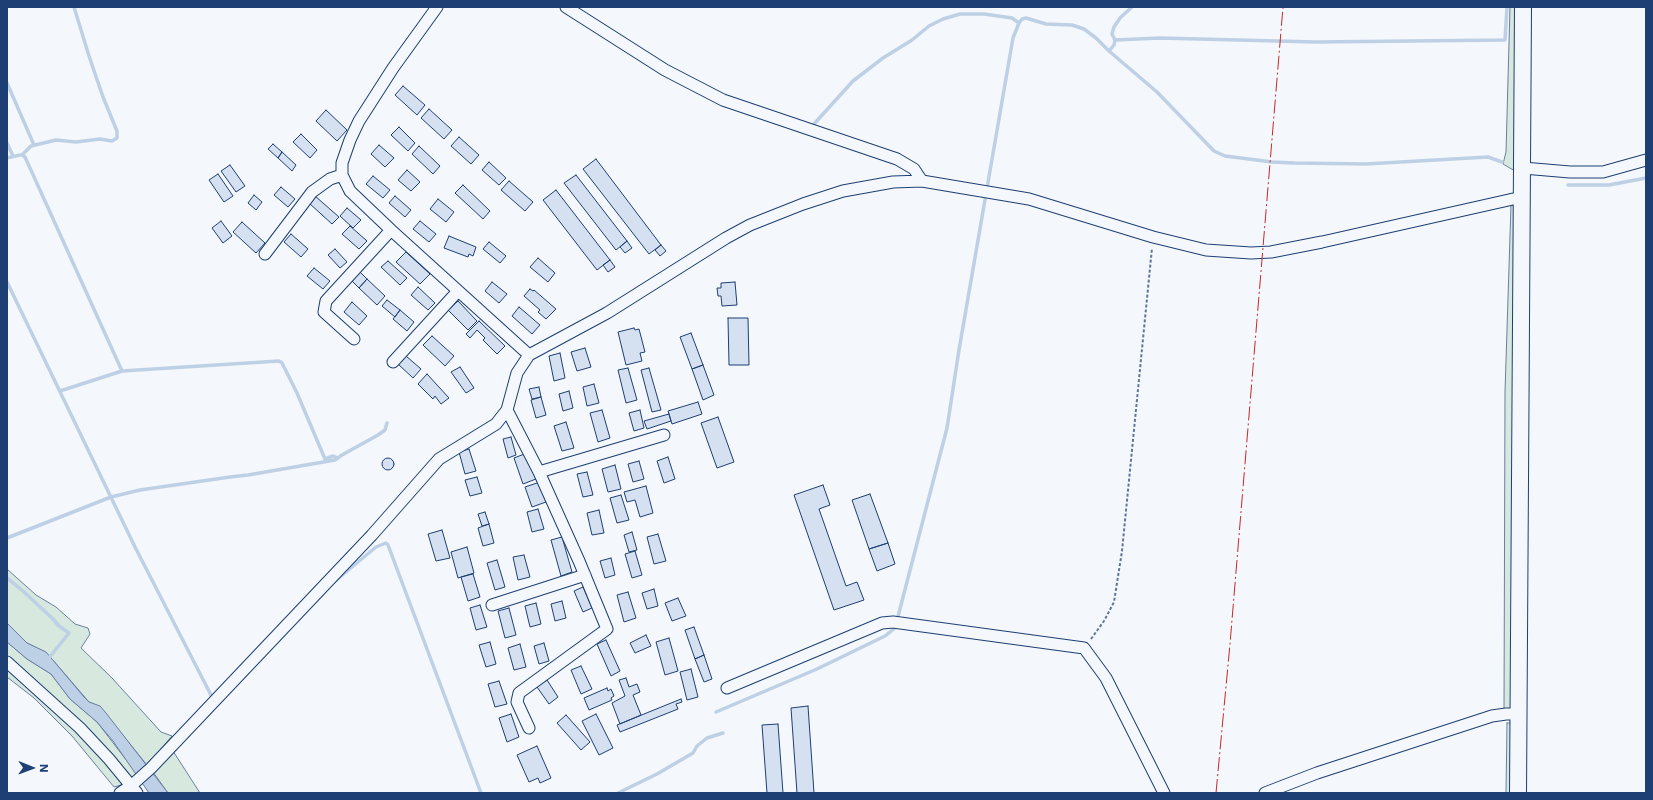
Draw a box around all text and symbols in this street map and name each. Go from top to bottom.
north arrow [12,748,52,788]
text: N [37,764,51,773]

